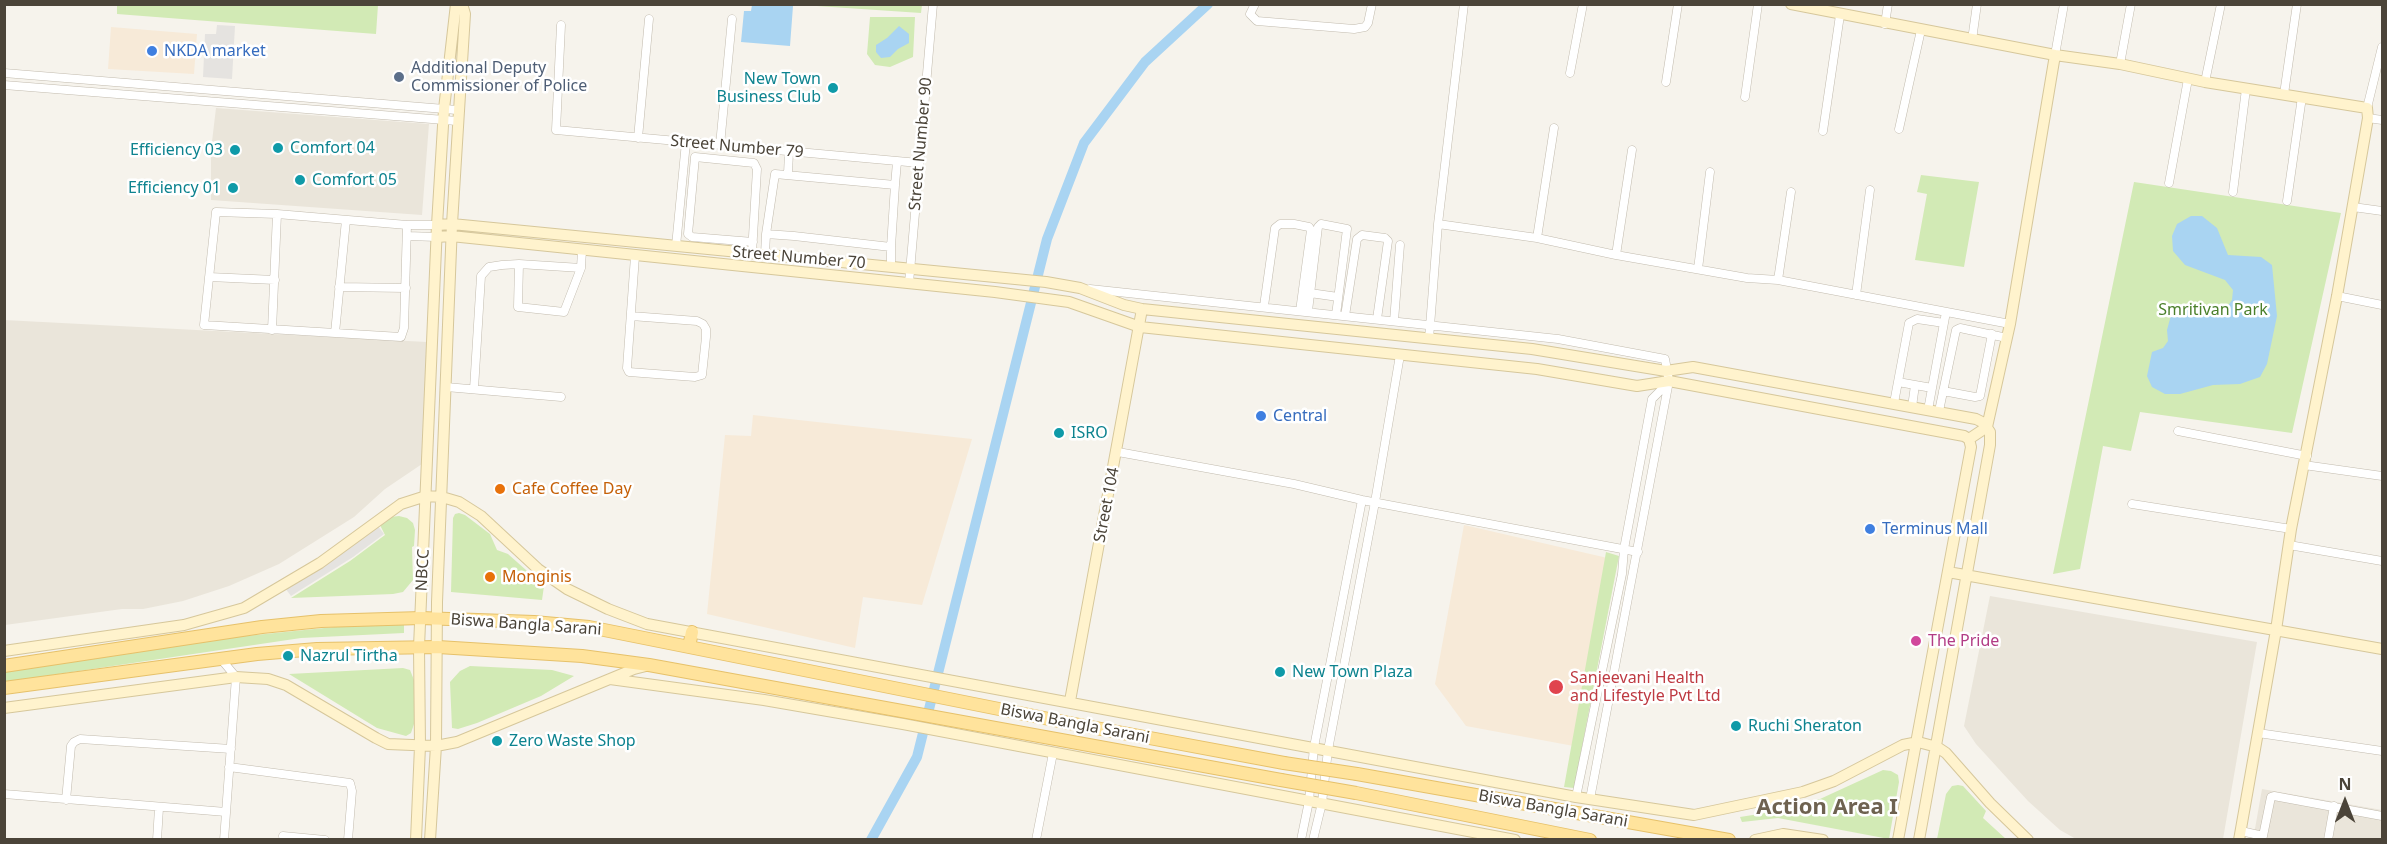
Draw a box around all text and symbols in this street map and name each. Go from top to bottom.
place label: NKDA market [164,41,266,61]
marker: NKDA market [145,44,159,58]
place label: Additional Deputy Commissioner of Police [411,58,587,96]
place label: New Town Business Club [717,69,821,107]
marker: Additional Deputy Commissioner of Police [392,70,406,84]
street label: Street Number 90 [906,77,936,211]
marker: New Town Business Club [826,81,840,95]
street label: Street Number 79 [670,132,804,162]
place label: Comfort 04 [290,138,375,158]
place label: Efficiency 03 [130,140,223,160]
marker: Comfort 04 [271,141,285,155]
marker: Efficiency 03 [228,143,242,157]
place label: Comfort 05 [312,170,397,190]
marker: Comfort 05 [293,173,307,187]
place label: Efficiency 01 [128,178,221,198]
marker: Efficiency 01 [226,181,240,195]
street label: Street Number 70 [732,243,866,273]
park label: Smritivan Park [2158,300,2268,320]
place label: Central [1273,406,1327,426]
marker: Central [1254,409,1268,423]
place label: ISRO [1071,423,1108,443]
marker: ISRO [1052,426,1066,440]
street label: Street 104 [1090,466,1124,544]
place label: Cafe Coffee Day [512,479,632,499]
marker: Cafe Coffee Day [493,482,507,496]
place label: Terminus Mall [1882,519,1988,539]
marker: Terminus Mall [1863,522,1877,536]
street label: NBCC [412,548,434,592]
place label: Monginis [502,567,572,587]
marker: Monginis [483,570,497,584]
street label: Biswa Bangla Sarani [450,610,602,640]
place label: The Pride [1928,631,1999,651]
marker: The Pride [1909,634,1923,648]
place label: Nazrul Tirtha [300,646,398,666]
marker: Nazrul Tirtha [281,649,295,663]
place label: New Town Plaza [1292,662,1413,682]
marker: New Town Plaza [1273,665,1287,679]
place label: Sanjeevani Health and Lifestyle Pvt Ltd [1570,668,1721,706]
marker: Sanjeevani Health and Lifestyle Pvt Ltd [1547,678,1565,696]
street label: Biswa Bangla Sarani [999,700,1151,748]
place label: Ruchi Sheraton [1748,716,1862,736]
marker: Ruchi Sheraton [1729,719,1743,733]
place label: Zero Waste Shop [509,731,636,751]
marker: Zero Waste Shop [490,734,504,748]
north arrow [2315,772,2375,832]
text: N [2338,773,2352,795]
street label: Biswa Bangla Sarani [1477,786,1629,832]
district label: Action Area I [1756,795,1898,821]

